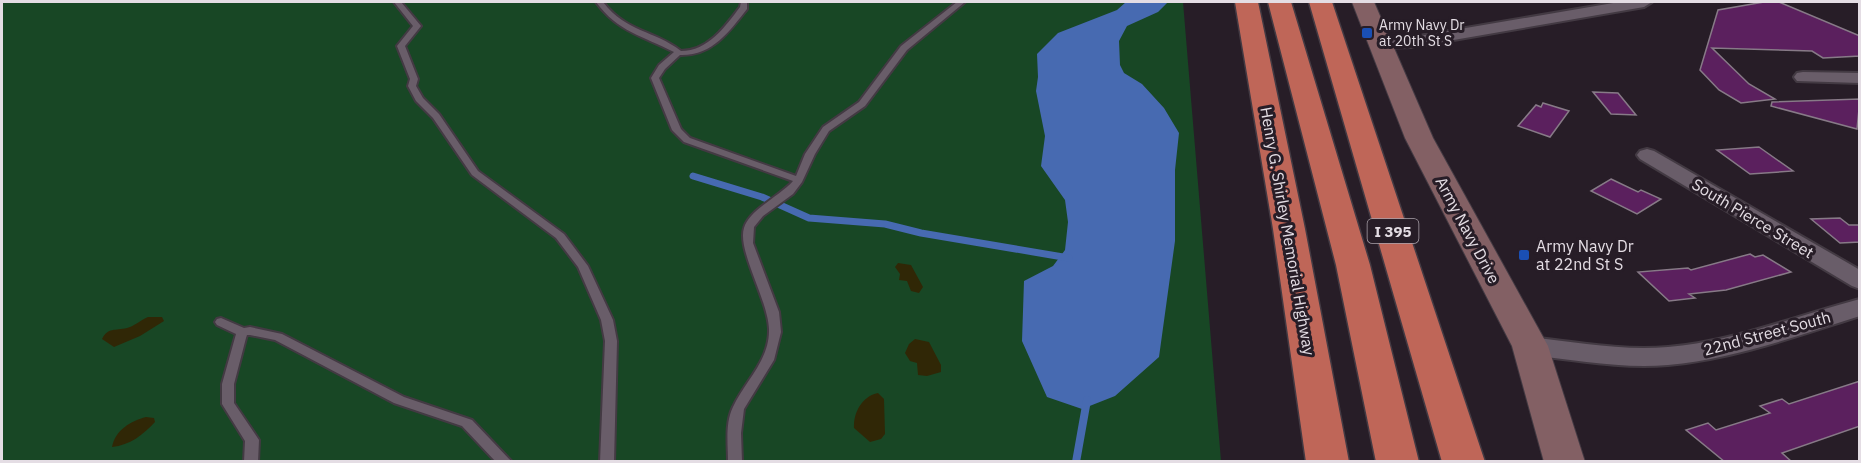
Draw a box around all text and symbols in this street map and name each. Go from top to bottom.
place label: Army Navy Dr at 20th St S [1379,16,1464,50]
marker: Army Navy Dr at 20th St S [1360,26,1374,40]
street label: Henry G. Shirley Memorial Highway [1256,105,1320,357]
street label: Army Navy Drive [1431,173,1505,287]
street label: South Pierce Street [1688,174,1818,262]
road number: I 395 [1368,219,1418,243]
place label: Army Navy Dr at 22nd St S [1536,236,1634,274]
marker: Army Navy Dr at 22nd St S [1517,248,1531,262]
street label: 22nd Street South [1701,306,1833,360]

